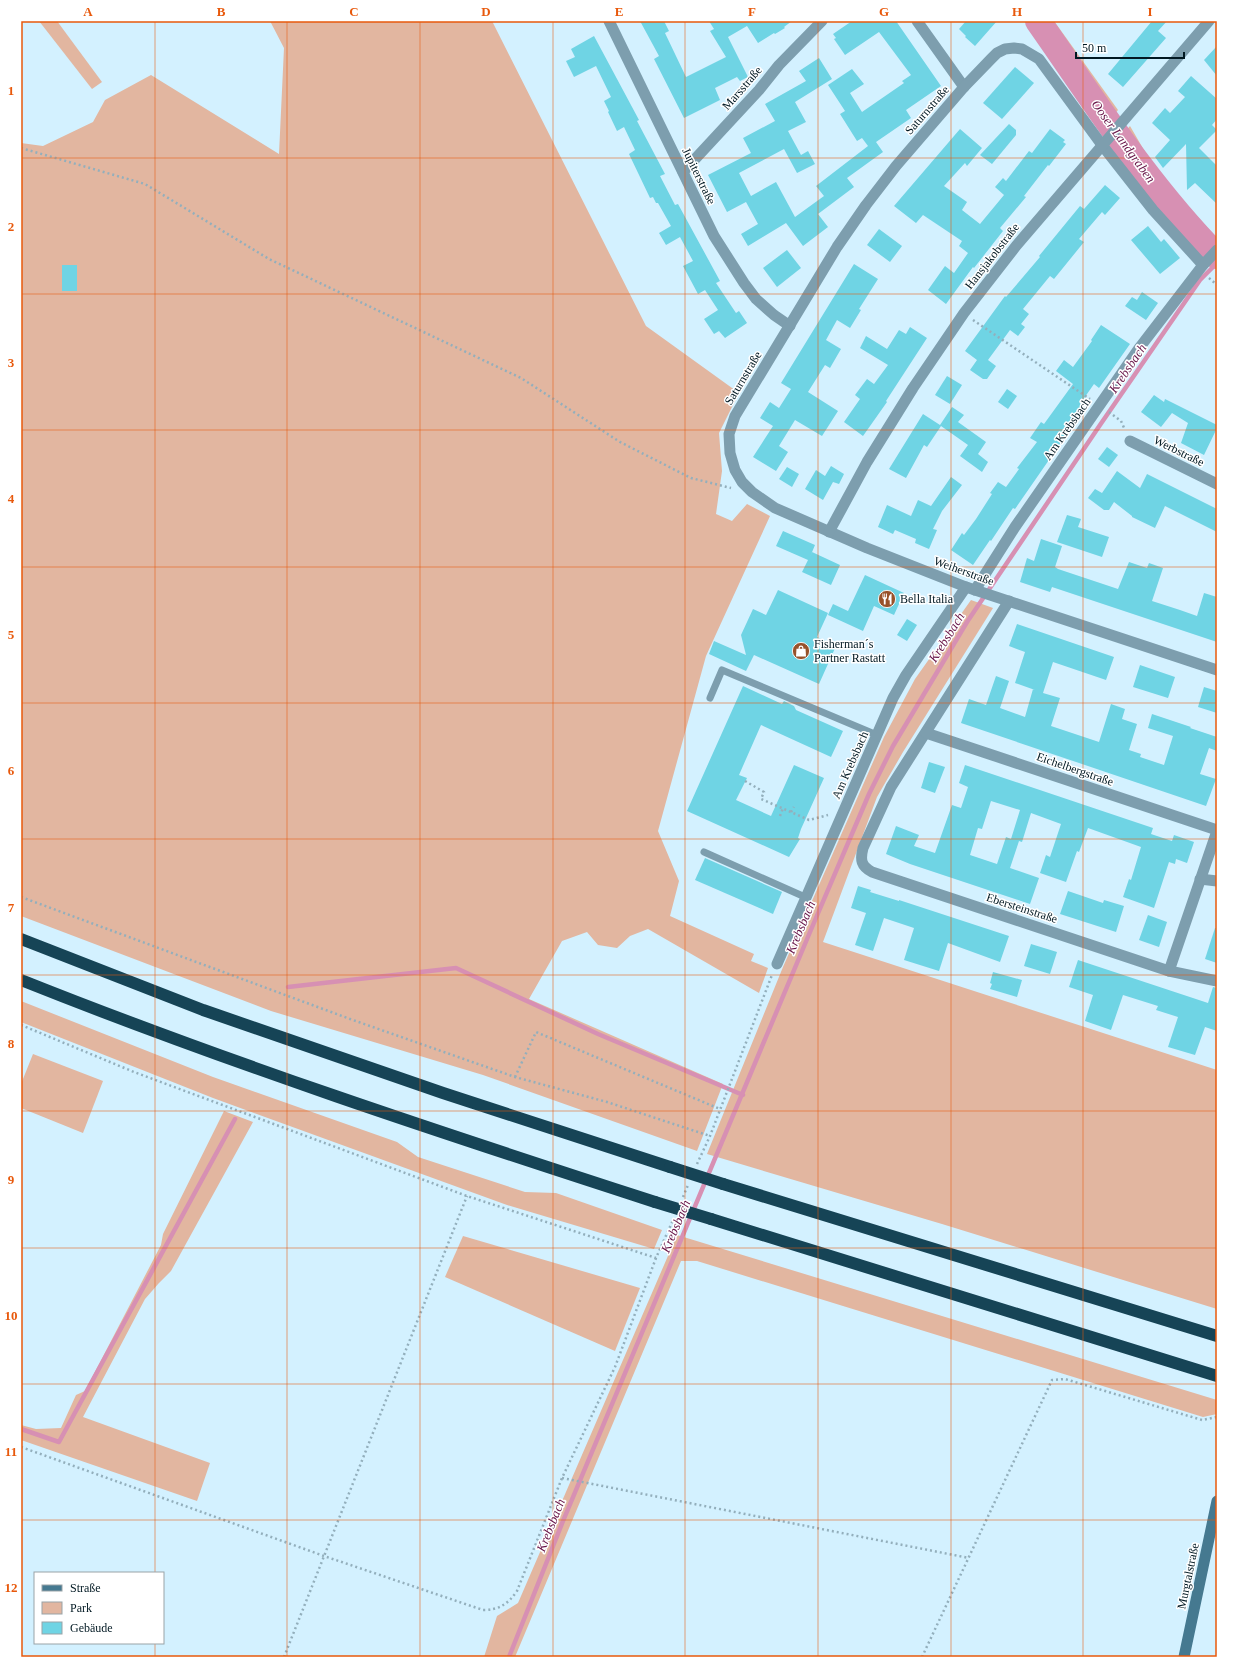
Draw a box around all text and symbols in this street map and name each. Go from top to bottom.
text: A [83,4,93,19]
text: B [217,4,226,19]
text: C [349,4,359,19]
text: D [481,4,491,19]
text: E [615,4,623,19]
text: F [748,4,756,19]
text: G [879,4,889,19]
text: H [1012,4,1022,19]
text: I [1147,4,1153,19]
scale bar [1076,34,1184,60]
text: 50 m [1082,41,1107,55]
street label: Marsstraße [719,63,765,113]
text: 1 [8,83,14,98]
street label: Saturnstraße [902,83,952,137]
water label: Ooser Landgraben [1089,97,1159,186]
street label: Jupiterstraße [679,145,719,207]
text: 2 [8,219,14,234]
street label: Hansjakobstraße [962,220,1022,292]
water label: Krebsbach [1105,341,1149,396]
street label: Saturnstraße [722,349,764,407]
text: 3 [8,355,15,370]
street label: Am Krebsbach [1041,395,1093,463]
street label: Werbstraße [1152,433,1206,469]
text: 4 [8,491,15,506]
street label: Weiherstraße [932,554,996,588]
restaurant icon: Bella Italia [877,589,897,609]
place label: Bella Italia [900,592,954,606]
water label: Krebsbach [925,610,968,666]
text: 5 [8,627,15,642]
place label: Fisherman´s Partner Rastatt [814,637,886,665]
shop icon: Fisherman´s Partner Rastatt [791,641,811,661]
street label: Am Krebsbach [829,729,871,801]
street label: Eichelbergstraße [1035,749,1115,789]
text: 6 [8,763,15,778]
street label: Ebersteinstraße [985,890,1059,926]
water label: Krebsbach [782,899,818,957]
text: 7 [8,900,15,915]
text: 8 [8,1036,15,1051]
text: 9 [8,1172,15,1187]
water label: Krebsbach [657,1198,693,1256]
text: 10 [5,1308,18,1323]
text: 11 [5,1444,17,1459]
water label: Krebsbach [533,1496,568,1555]
street label: Murgtalstraße [1174,1542,1202,1610]
legend [34,1572,164,1644]
text: 12 [5,1580,18,1595]
text: Straße [70,1581,101,1595]
text: Park [70,1601,92,1615]
text: Gebäude [70,1621,113,1635]

